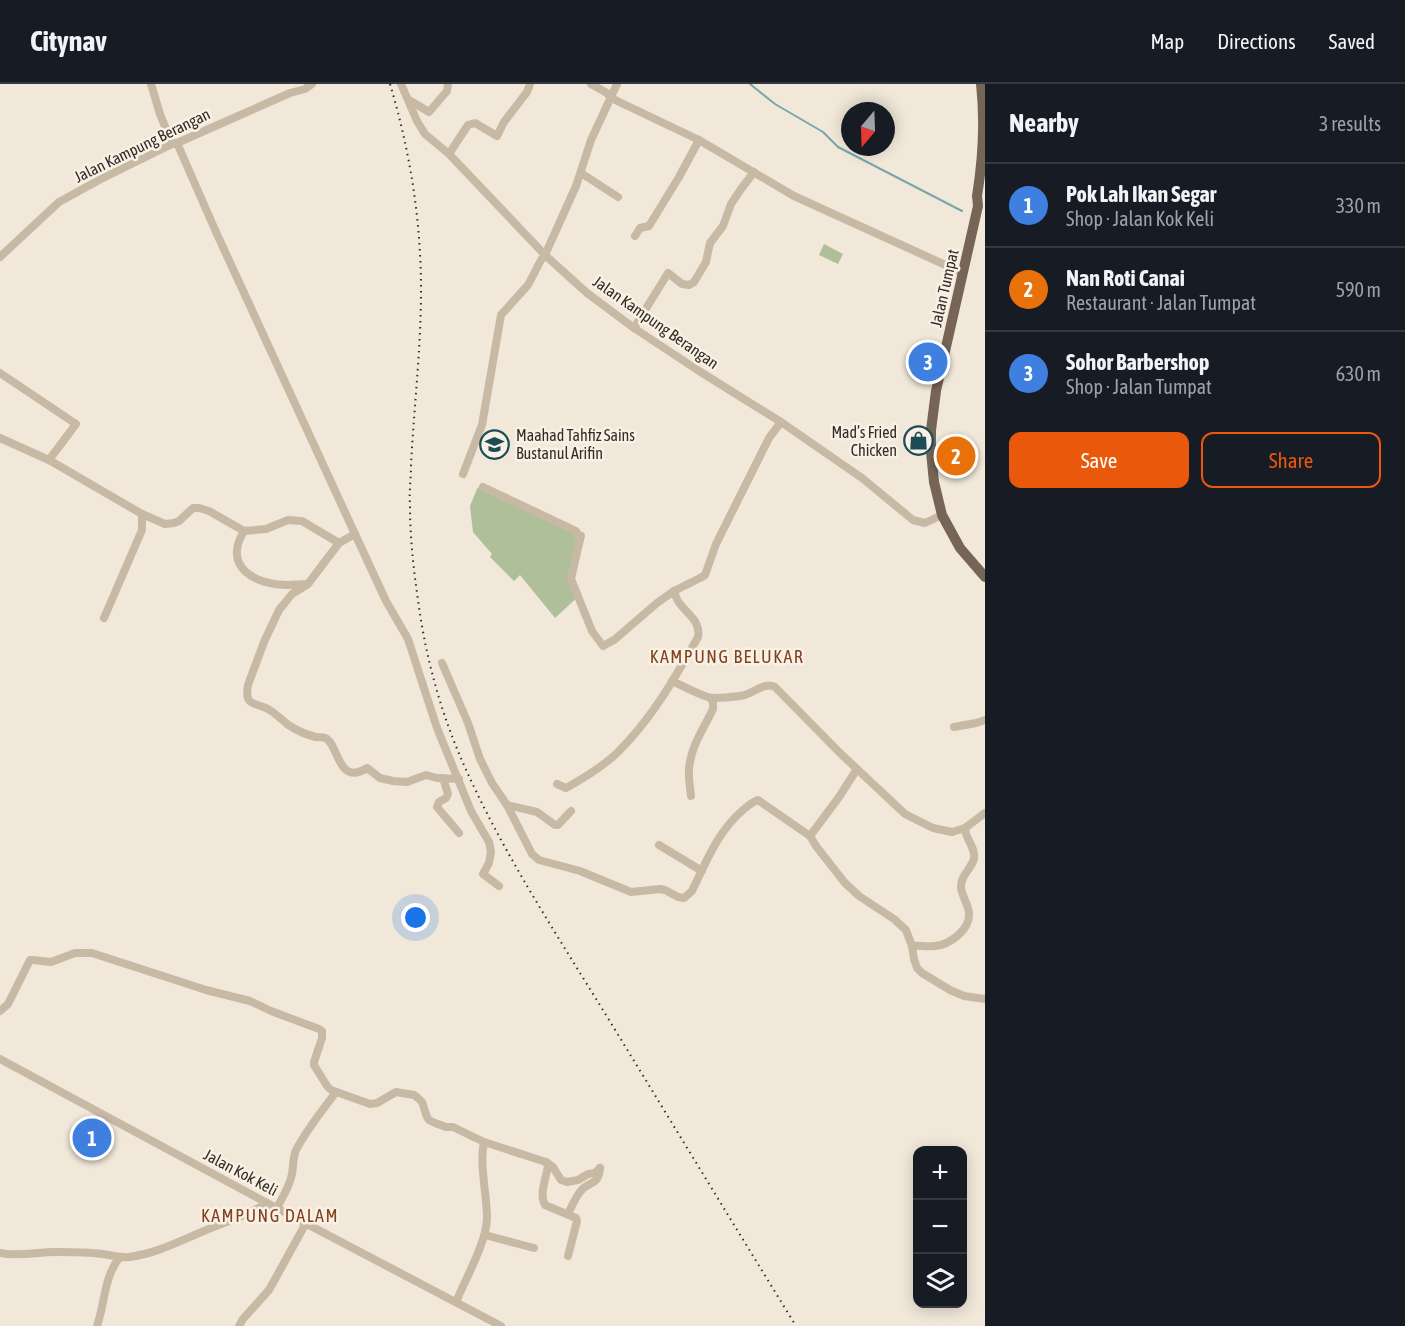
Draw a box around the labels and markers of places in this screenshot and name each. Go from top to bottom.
pin: 3 [908,340,948,384]
place label: Mad’s Fried Chicken [831,423,897,459]
shop icon: Mad’s Fried Chicken [902,425,934,457]
place label: Maahad Tahfiz Sains Bustanul Arifin [516,426,635,462]
school or university icon: Maahad Tahfiz Sains Bustanul Arifin [479,428,511,460]
pin: 2 [936,434,976,478]
pin: 1 [72,1116,112,1160]

